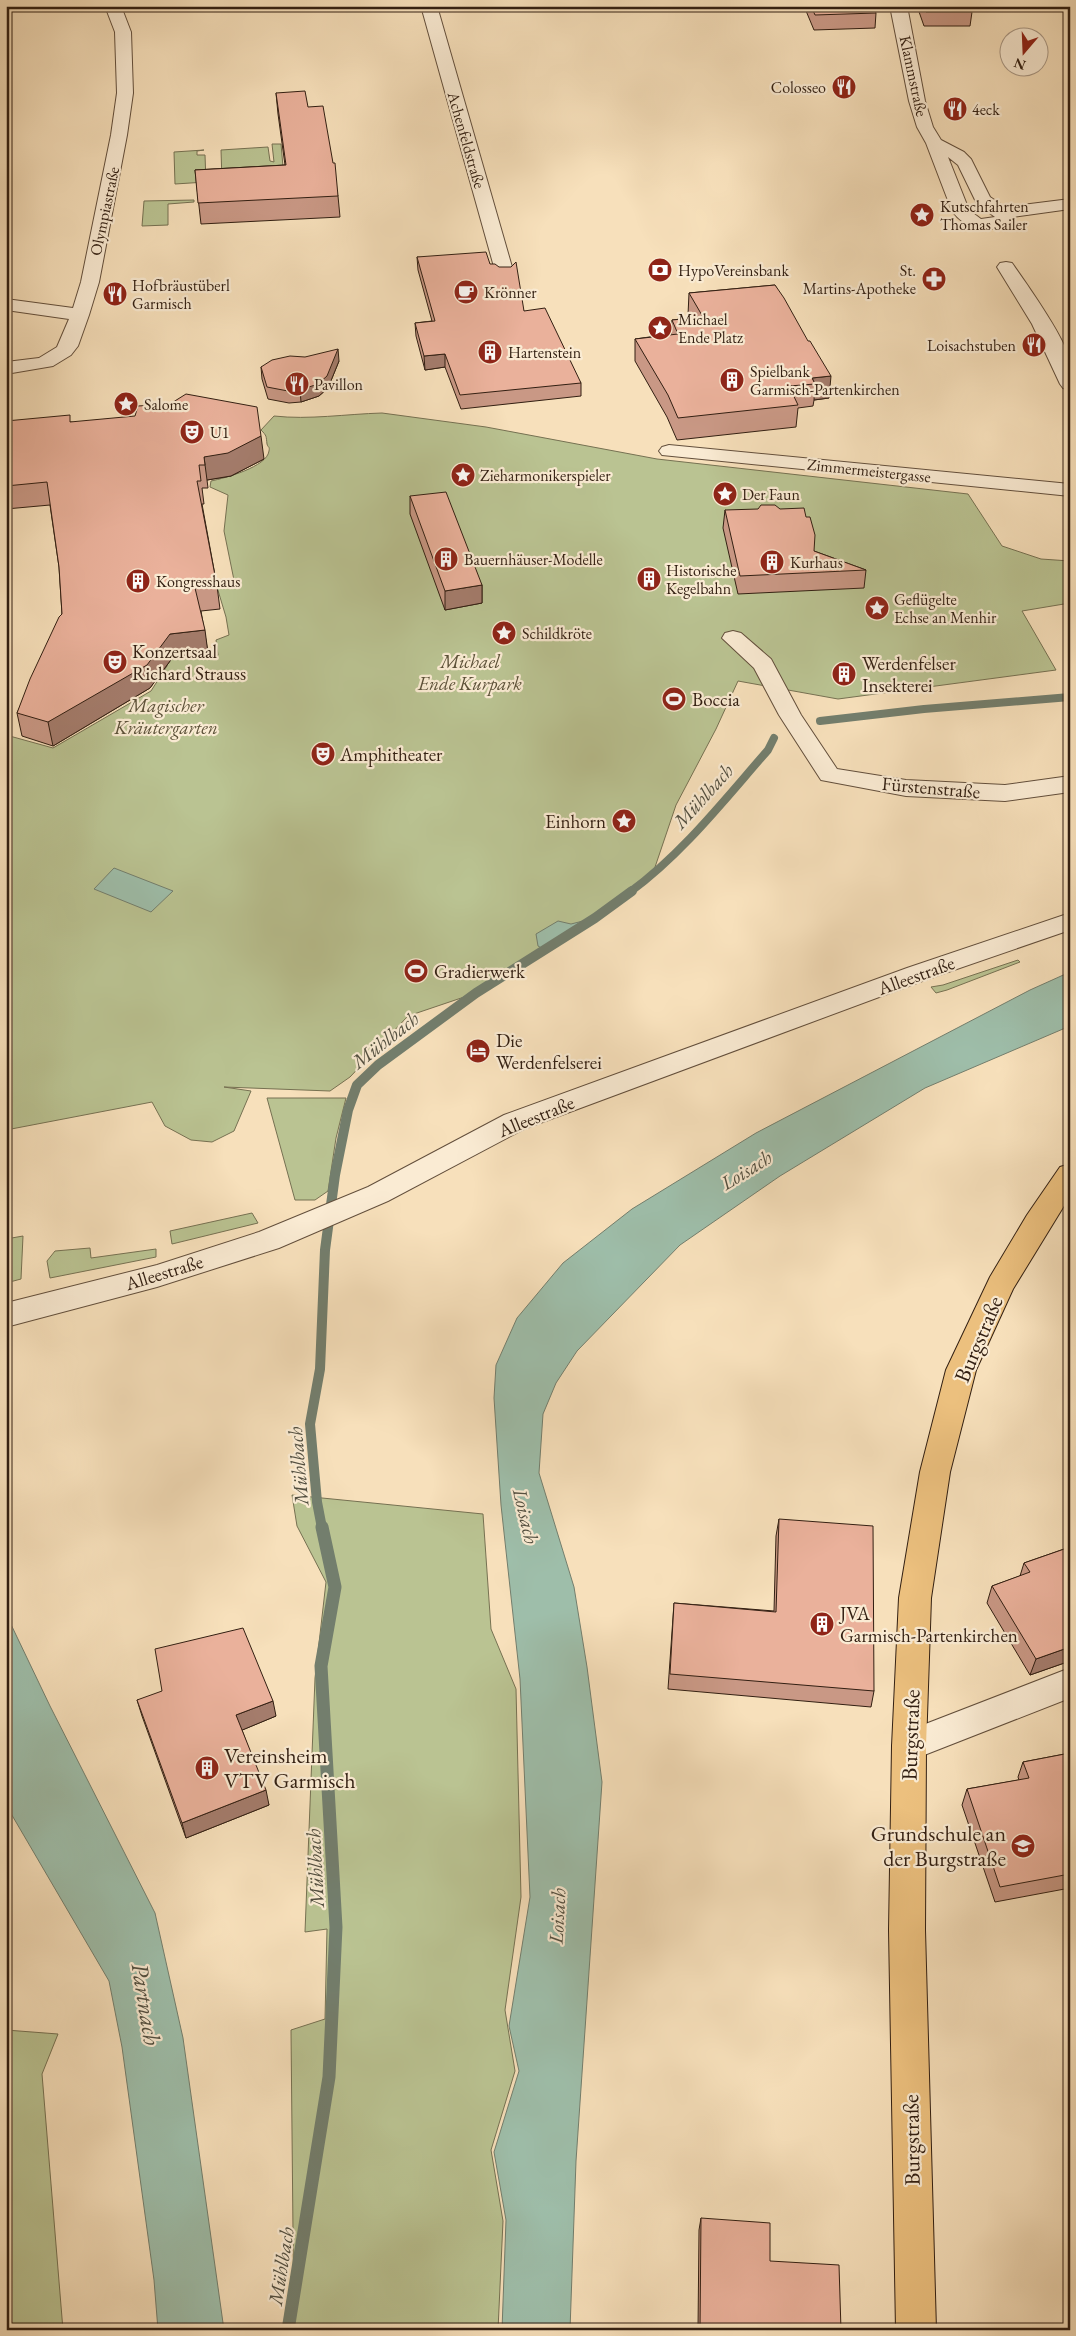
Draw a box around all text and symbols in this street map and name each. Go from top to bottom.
north arrow [998,28,1048,78]
street label: Klammstraße [895,34,932,119]
text: N [1011,54,1028,75]
restaurant icon: Colosseo [831,74,857,100]
place label: Colosseo [771,77,826,98]
street label: Achenfeldstraße [442,88,490,191]
restaurant icon: 4eck [942,96,968,122]
place label: 4eck [972,99,1000,120]
street label: Olympiastraße [85,165,124,257]
place label: Kutschfahrten Thomas Sailer [940,196,1029,235]
place icon: Kutschfahrten Thomas Sailer [909,202,935,228]
bank icon: HypoVereinsbank [647,257,673,283]
place label: HypoVereinsbank [678,260,789,281]
place label: St. Martins-Apotheke [803,260,916,299]
pharmacy icon: St. Martins-Apotheke [921,266,947,292]
place label: Hofbräustüberl Garmisch [132,275,230,314]
cafe icon: Krönner [453,279,479,305]
restaurant icon: Hofbräustüberl Garmisch [102,281,128,307]
place label: Krönner [484,282,537,303]
place label: Michael Ende Platz [678,309,743,348]
place icon: Michael Ende Platz [647,315,673,341]
restaurant icon: Loisachstuben [1021,332,1047,358]
place label: Loisachstuben [927,335,1017,356]
building icon: Hartenstein [477,339,503,365]
place label: Hartenstein [508,342,582,363]
place label: Spielbank Garmisch-Partenkirchen [750,361,900,400]
building icon: Spielbank Garmisch-Partenkirchen [719,367,745,393]
restaurant icon: Pavillon [284,371,310,397]
place label: Pavillon [314,374,364,395]
place icon: Salome [113,391,139,417]
place label: Salome [144,394,188,415]
theatre icon: U1 [179,419,205,445]
place label: U1 [210,422,230,443]
street label: Zimmermeistergasse [806,454,932,487]
place icon: Zieharmonikerspieler [450,462,476,488]
place label: Zieharmonikerspieler [480,465,611,486]
place icon: Der Faun [712,481,738,507]
place label: Der Faun [742,484,800,505]
building icon: Bauernhäuser-Modelle [433,546,459,572]
place label: Bauernhäuser-Modelle [464,549,603,570]
building icon: Kurhaus [759,549,785,575]
place label: Kurhaus [790,552,843,573]
place label: Historische Kegelbahn [666,560,736,599]
building icon: Historische Kegelbahn [636,566,662,592]
building icon: Kongresshaus [125,568,151,594]
place label: Kongresshaus [156,571,240,592]
place label: Geflügelte Echse an Menhir [894,589,997,628]
place icon: Geflügelte Echse an Menhir [864,595,890,621]
place icon: Schildkröte [491,620,517,646]
place label: Schildkröte [522,623,592,644]
place label: Konzertsaal Richard Strauss [132,639,246,686]
theatre icon: Konzertsaal Richard Strauss [102,649,128,675]
park label: Michael Ende Kurpark [417,649,522,696]
place label: Werdenfelser Insekterei [862,651,956,698]
building icon: Werdenfelser Insekterei [831,661,857,687]
sports icon: Boccia [661,686,687,712]
place label: Boccia [692,687,740,712]
park label: Magischer Kräutergarten [113,693,218,740]
theatre icon: Amphitheater [310,741,336,767]
place label: Amphitheater [339,742,443,767]
water label: Mühlbach [666,758,739,835]
street label: Fürstenstraße [881,771,981,804]
place icon: Einhorn [611,808,637,834]
place label: Einhorn [545,809,606,834]
street label: Alleestraße [873,950,958,1001]
sports icon: Gradierwerk [403,958,429,984]
place label: Gradierwerk [434,959,526,984]
water label: Mühlbach [345,1005,424,1075]
place label: Die Werdenfelserei [496,1028,602,1075]
hotel icon: Die Werdenfelserei [465,1038,491,1064]
street label: Alleestraße [494,1090,578,1143]
water label: Loisach [714,1144,777,1196]
street label: Alleestraße [121,1249,206,1296]
street label: Burgstraße [947,1291,1010,1387]
water label: Mühlbach [282,1425,314,1507]
water label: Loisach [507,1485,545,1546]
place label: JVA Garmisch-Partenkirchen [838,1601,1018,1648]
building icon: JVA Garmisch-Partenkirchen [809,1611,835,1637]
street label: Burgstraße [894,1689,927,1781]
place label: Vereinsheim VTV Garmisch [224,1741,356,1795]
building icon: Vereinsheim VTV Garmisch [194,1755,220,1781]
place label: Grundschule an der Burgstraße [871,1819,1006,1873]
water label: Mühlbach [300,1828,330,1909]
school or university icon: Grundschule an der Burgstraße [1010,1833,1036,1859]
water label: Loisach [542,1887,571,1946]
water label: Partnach [125,1960,168,2048]
street label: Burgstraße [896,2094,927,2186]
water label: Mühlbach [262,2225,300,2308]

